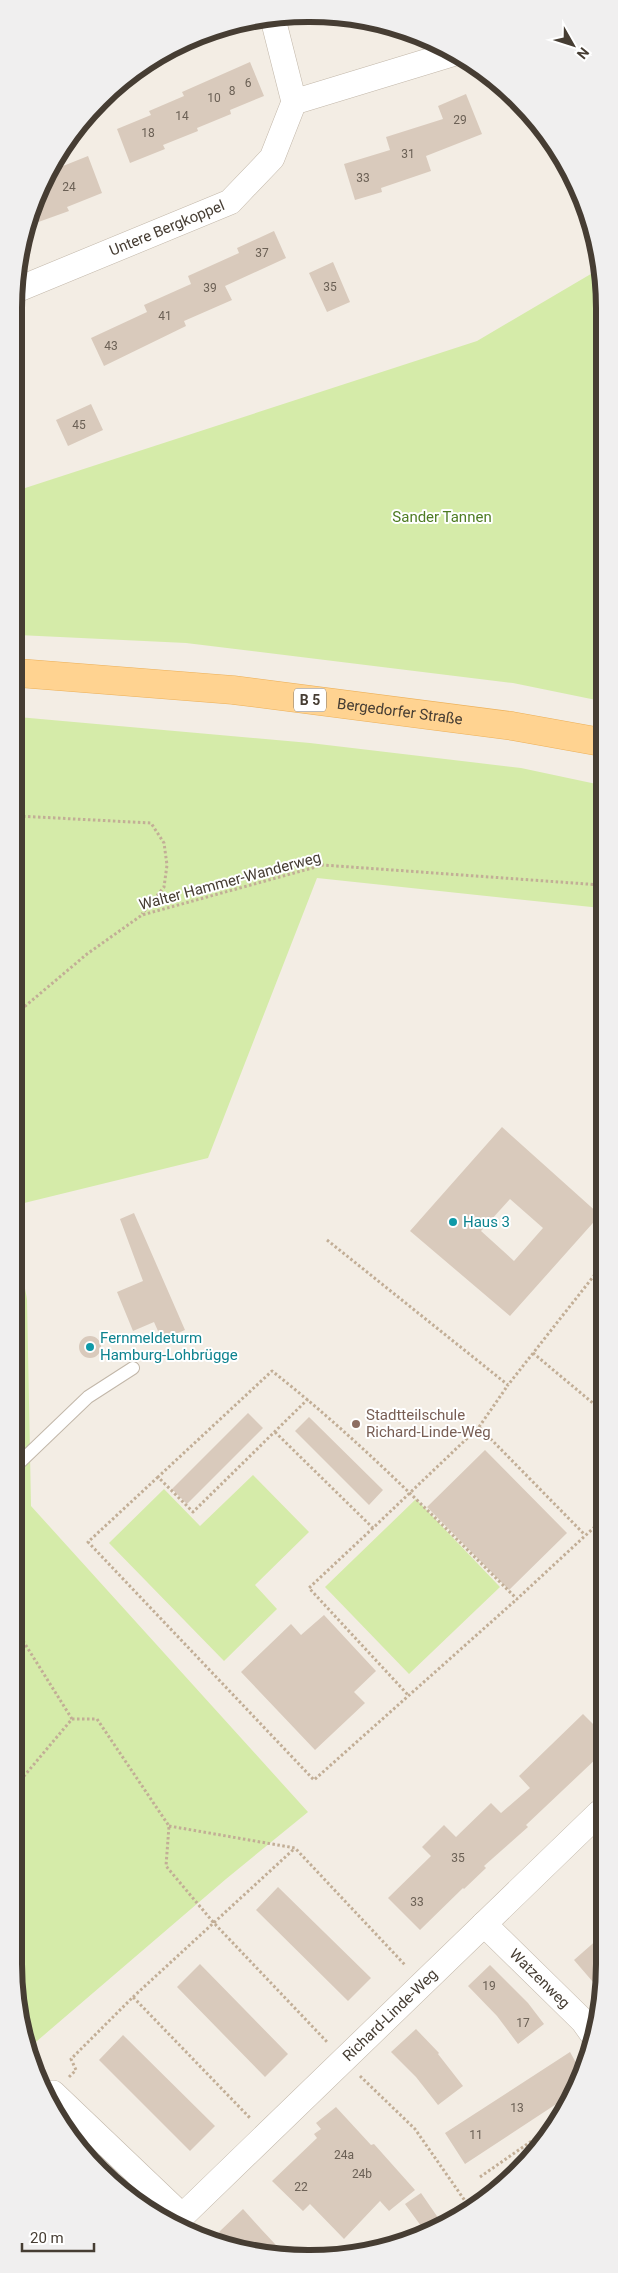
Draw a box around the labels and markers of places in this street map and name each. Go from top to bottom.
place label: Haus 3 [463,1213,510,1231]
marker: Haus 3 [447,1216,459,1228]
place label: Fernmeldeturm Hamburg-Lohbrügge [100,1329,238,1364]
marker: Fernmeldeturm Hamburg-Lohbrügge [84,1341,96,1353]
place label: Stadtteilschule Richard-Linde-Weg [366,1406,491,1441]
marker: Stadtteilschule Richard-Linde-Weg [350,1418,362,1430]

